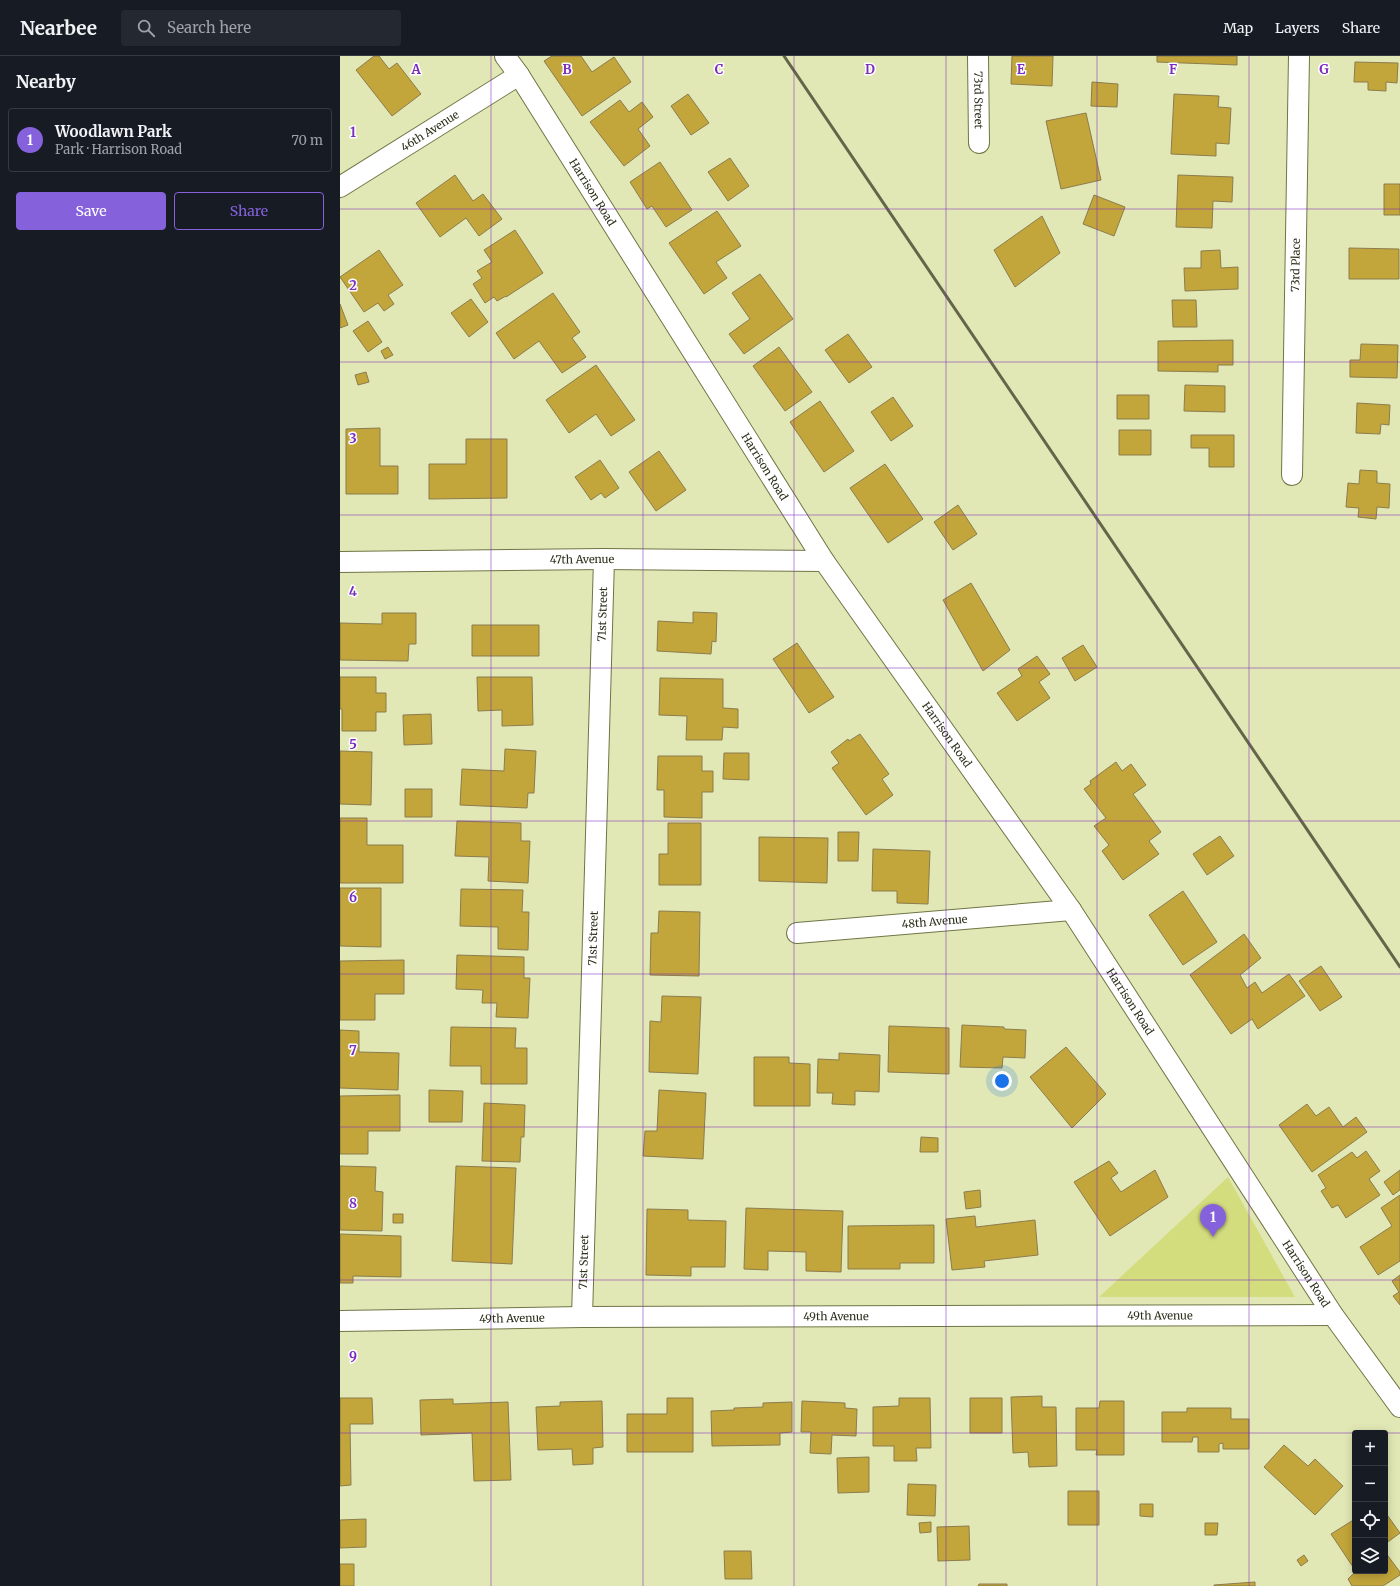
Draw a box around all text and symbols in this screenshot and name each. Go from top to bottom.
search box [121,10,401,46]
text: Nearbee [20,16,97,40]
icon: search [135,17,157,39]
text: Search here [167,18,251,37]
text: Map [1223,19,1253,37]
text: Layers [1275,19,1320,37]
text: Share [1342,19,1380,37]
text: A [410,61,421,78]
text: B [562,61,572,78]
text: C [715,61,724,78]
text: D [865,61,875,78]
text: E [1017,61,1026,78]
text: F [1169,61,1177,78]
text: G [1319,61,1329,78]
text: Nearby [16,71,76,93]
street label: 73rd Street [971,71,986,130]
street label: 46th Avenue [398,107,462,154]
text: Woodlawn Park [55,122,172,141]
text: 1 [350,124,356,141]
text: 1 [27,132,33,149]
text: 70 m [292,132,323,149]
text: Park · Harrison Road [55,141,182,158]
street label: Harrison Road [566,156,619,229]
button: Save [16,192,166,230]
button: Share [174,192,324,230]
street label: 73rd Place [1288,238,1303,292]
text: 2 [349,277,357,294]
text: 3 [349,430,357,447]
street label: Harrison Road [738,430,791,503]
street label: 47th Avenue [550,552,615,567]
text: 4 [349,583,358,600]
street label: 71st Street [595,586,610,642]
street label: Harrison Road [919,699,975,770]
text: 5 [349,736,357,753]
text: 6 [349,889,357,906]
street label: 71st Street [585,910,601,966]
street label: 48th Avenue [901,912,968,931]
street label: Harrison Road [1104,966,1157,1038]
text: 7 [349,1042,357,1059]
your location [992,1071,1012,1091]
text: 8 [349,1195,357,1212]
pin: 1 [1200,1204,1226,1237]
street label: 71st Street [576,1234,591,1290]
street label: Harrison Road [1280,1238,1333,1310]
street label: 49th Avenue [1127,1308,1193,1323]
street label: 49th Avenue [803,1309,869,1323]
street label: 49th Avenue [479,1311,545,1326]
text: 9 [349,1348,357,1365]
map controls [1352,1430,1388,1574]
button: + [1352,1430,1388,1466]
button: − [1352,1466,1388,1502]
button: locate [1352,1502,1388,1538]
button: layers [1352,1538,1388,1574]

